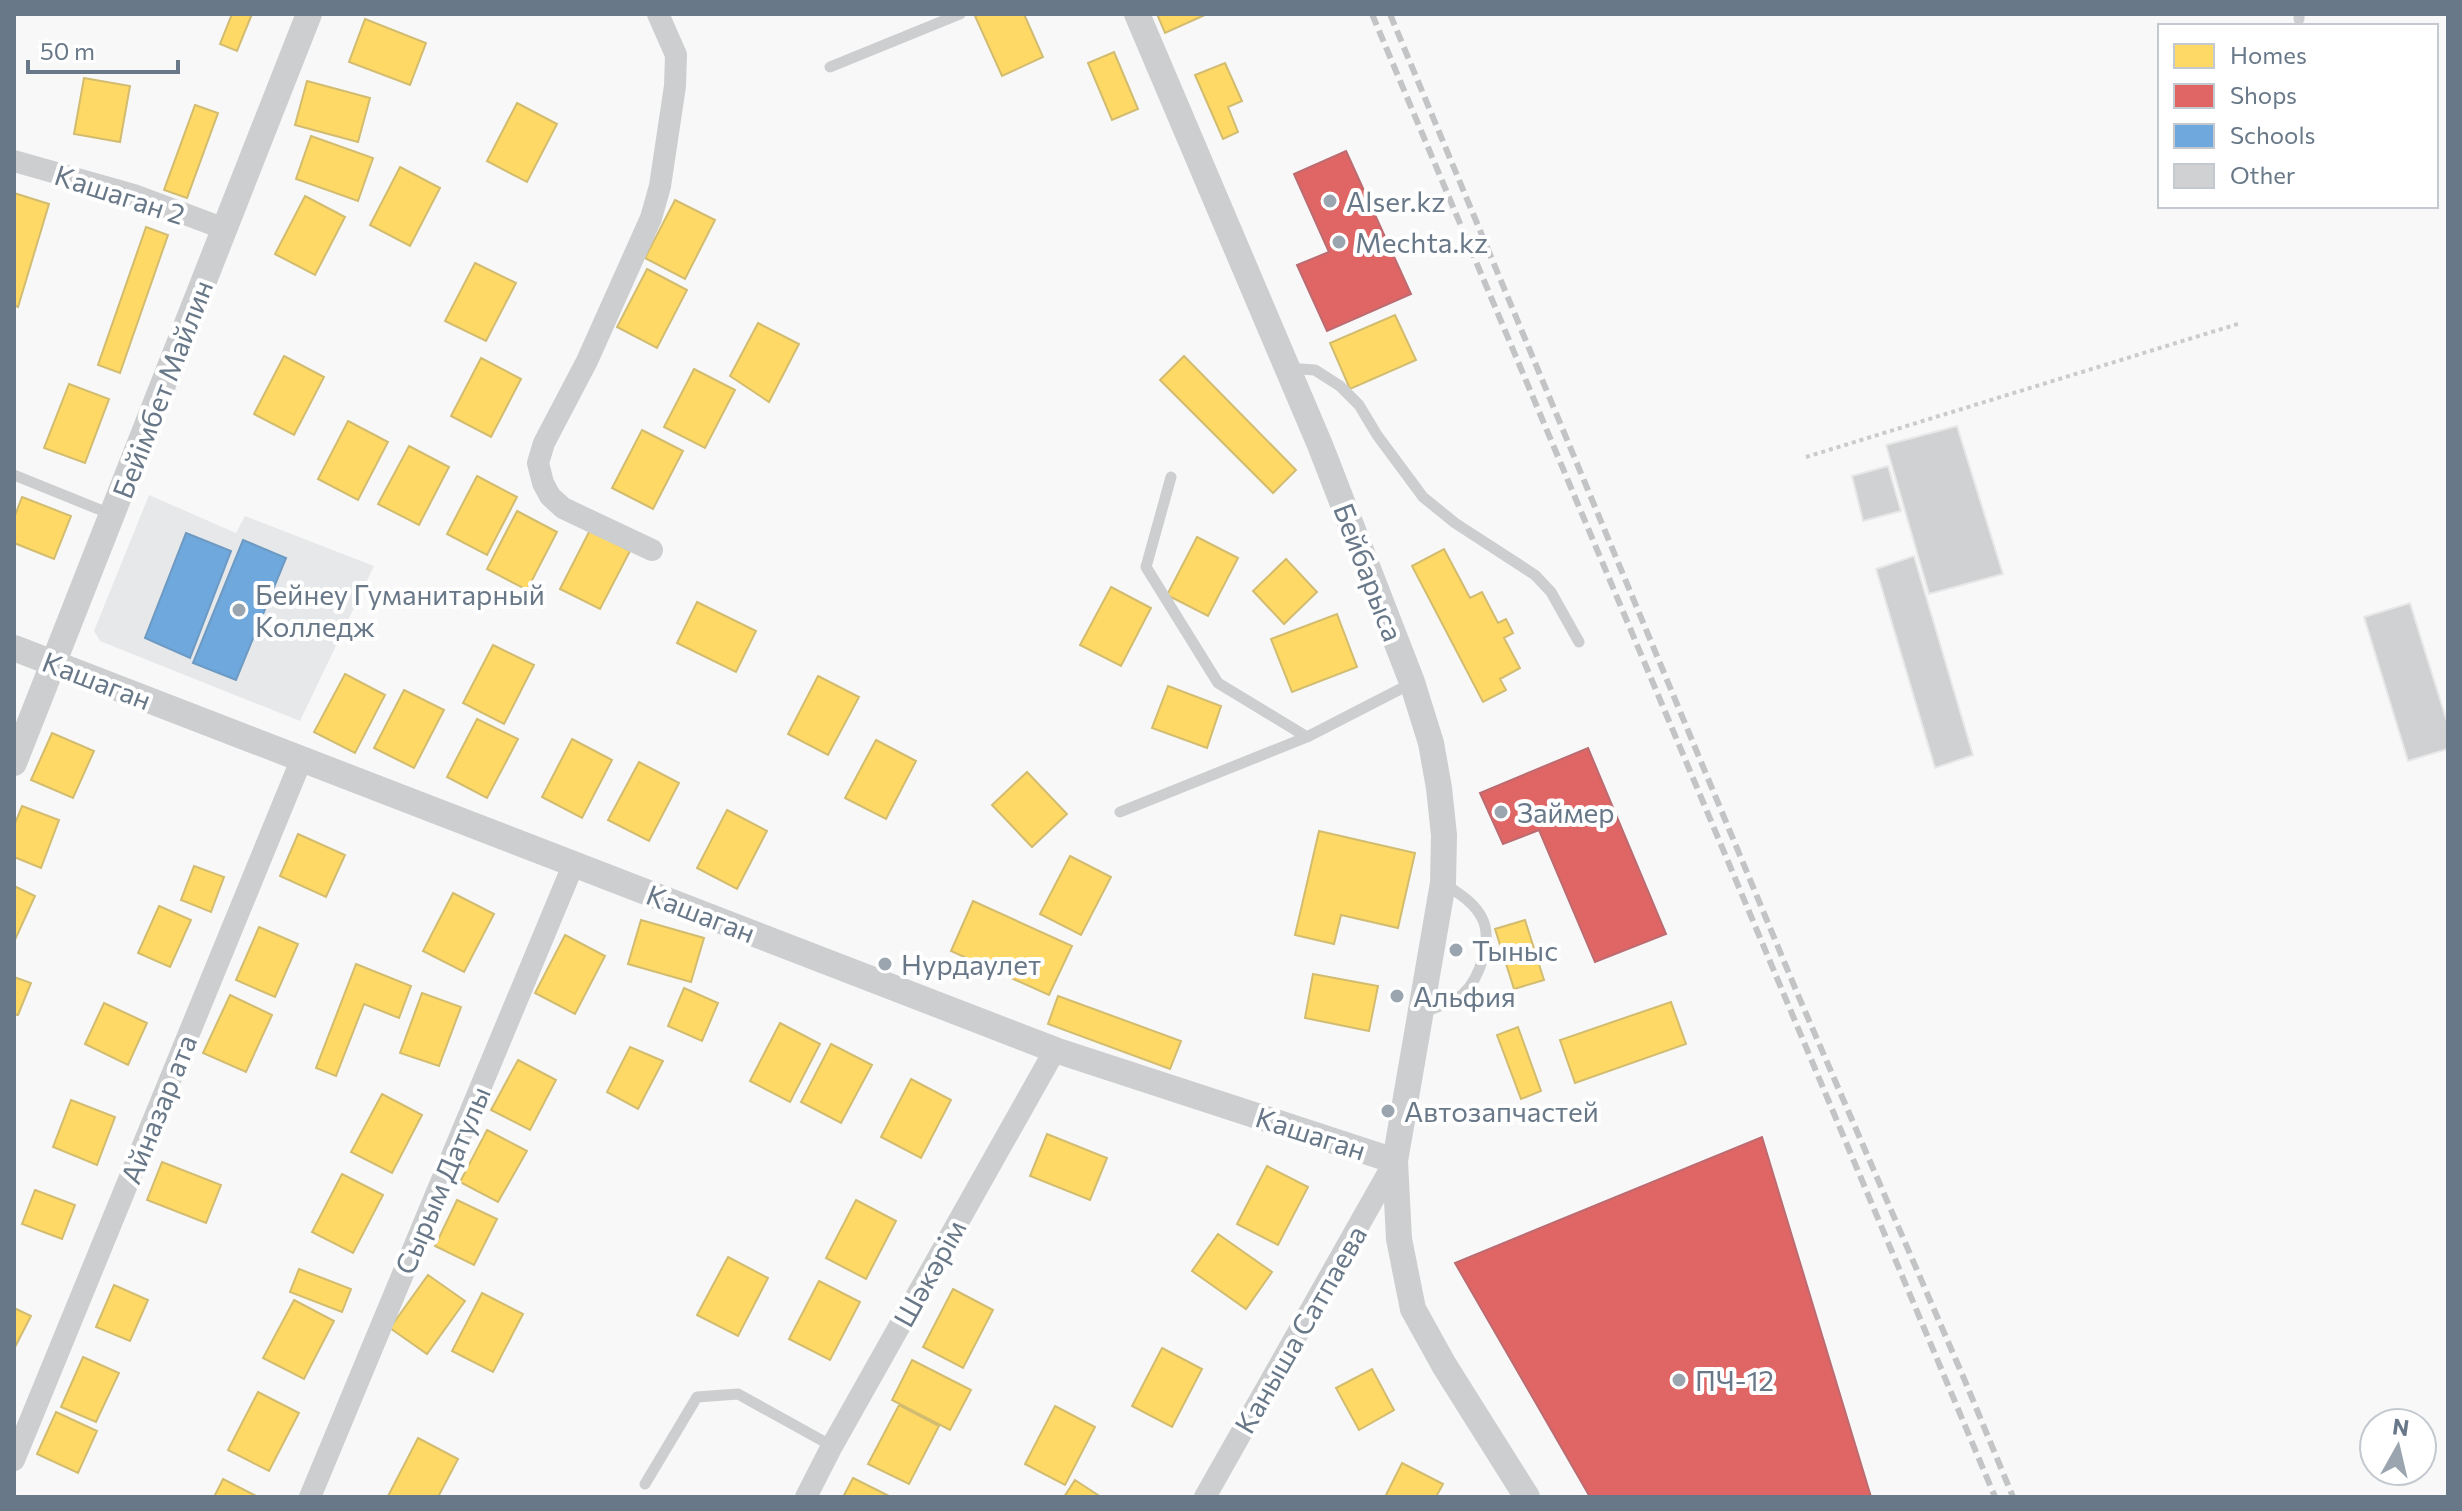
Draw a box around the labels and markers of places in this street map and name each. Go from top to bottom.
place label: Alser.kz [1346,184,1445,218]
marker: Alser.kz [1321,192,1339,210]
place label: Mechta.kz [1355,225,1488,259]
marker: Mechta.kz [1330,233,1348,251]
place label: Бейнеу Гуманитарный Колледж [255,577,545,643]
marker: Бейнеу Гуманитарный Колледж [230,601,248,619]
place label: Займер [1517,795,1615,829]
marker: Займер [1492,803,1510,821]
place label: Тыныс [1472,933,1558,967]
marker: Тыныс [1447,941,1465,959]
place label: Нурдаулет [901,947,1041,981]
marker: Нурдаулет [876,955,894,973]
place label: Альфия [1413,979,1516,1013]
marker: Альфия [1388,987,1406,1005]
place label: Автозапчастей [1404,1094,1599,1128]
marker: Автозапчастей [1379,1102,1397,1120]
place label: ПЧ-12 [1695,1363,1774,1397]
marker: ПЧ-12 [1670,1371,1688,1389]

